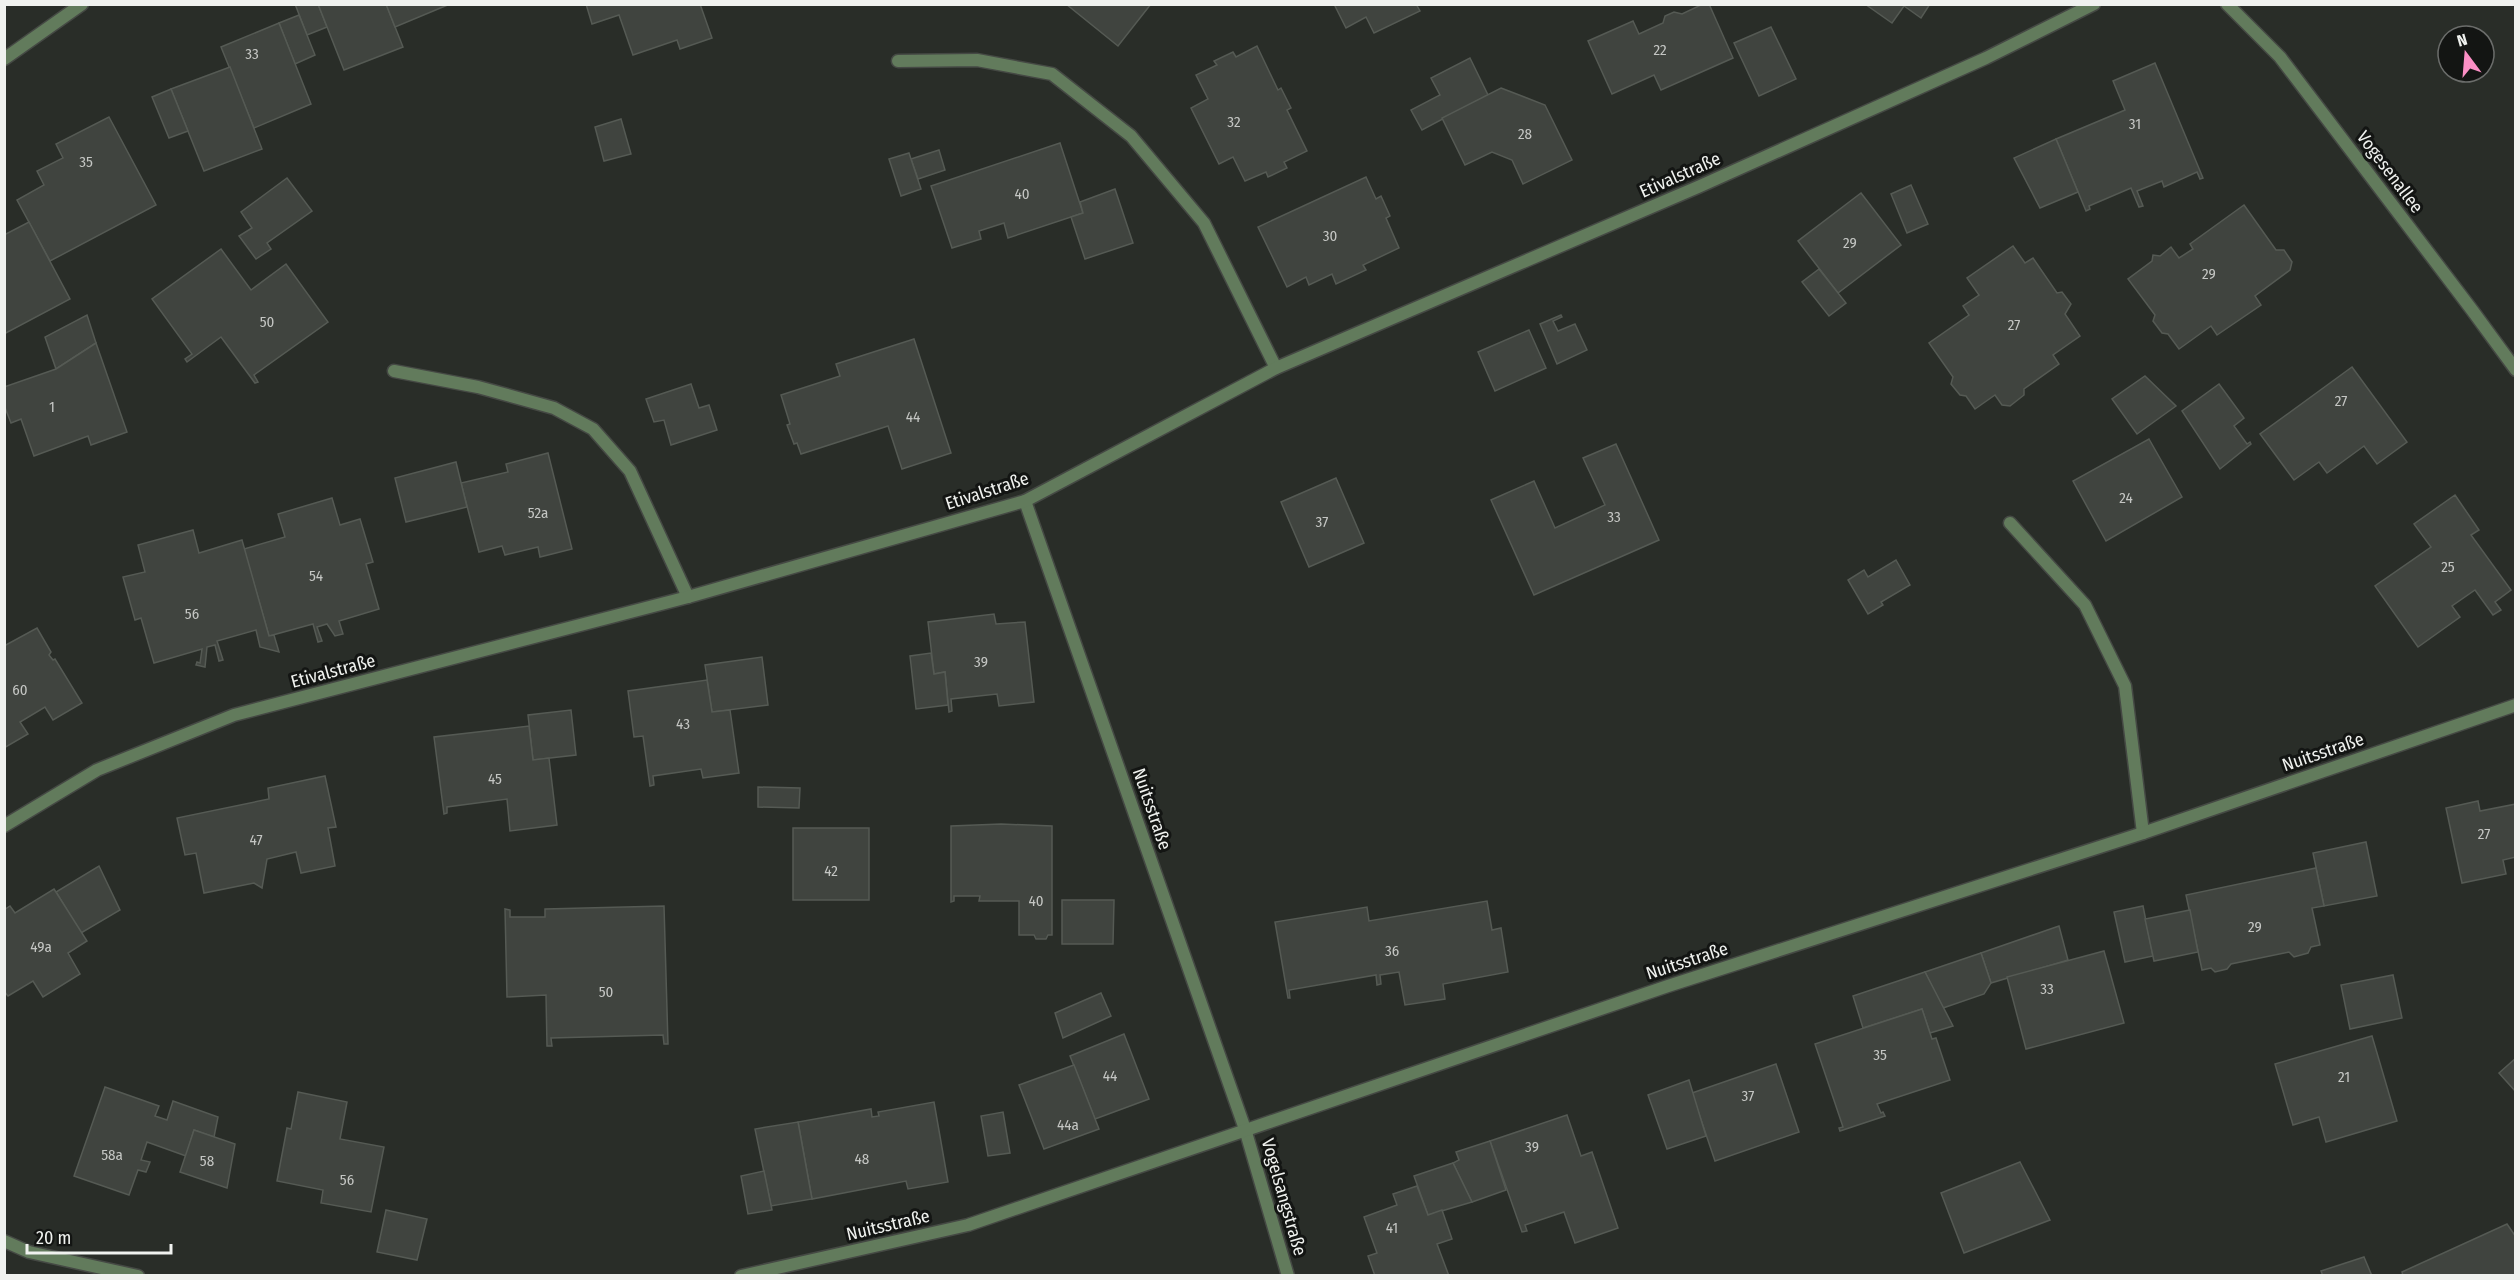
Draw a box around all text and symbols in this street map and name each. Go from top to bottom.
north arrow [2436,24,2496,84]
text: N [2455,30,2469,51]
house number: 22 [1653,41,1667,59]
house number: 33 [245,45,259,63]
house number: 32 [1227,113,1241,131]
house number: 31 [2129,115,2141,133]
house number: 28 [1518,125,1532,143]
street label: Vogesenallee [2352,127,2428,217]
street label: Etivalstraße [1636,147,1724,203]
house number: 35 [79,153,93,171]
house number: 40 [1014,185,1030,203]
house number: 30 [1323,227,1337,245]
house number: 29 [1843,234,1857,252]
house number: 29 [2202,265,2216,283]
house number: 50 [260,313,274,331]
house number: 27 [2008,316,2020,334]
house number: 27 [2335,392,2347,410]
house number: 1 [49,398,55,416]
house number: 44 [906,408,920,426]
street label: Etivalstraße [943,467,1032,515]
house number: 24 [2119,489,2133,507]
house number: 52a [528,504,548,522]
house number: 33 [1607,508,1621,526]
house number: 37 [1316,513,1328,531]
house number: 25 [2441,558,2455,576]
house number: 54 [309,567,323,585]
house number: 56 [185,605,199,623]
street label: Etivalstraße [288,649,378,693]
house number: 39 [974,653,988,671]
house number: 60 [12,681,28,699]
house number: 43 [676,715,690,733]
street label: Nuitsstraße [2279,728,2367,776]
street label: Nuitsstraße [1128,765,1176,853]
house number: 45 [488,770,502,788]
house number: 27 [2478,825,2490,843]
house number: 47 [249,831,263,849]
house number: 42 [824,862,838,880]
house number: 40 [1028,892,1044,910]
house number: 29 [2248,918,2262,936]
street label: Nuitsstraße [1643,937,1731,985]
house number: 49a [30,938,52,956]
house number: 36 [1385,942,1399,960]
house number: 33 [2040,980,2054,998]
house number: 50 [599,983,613,1001]
house number: 35 [1873,1046,1887,1064]
house number: 44 [1103,1067,1117,1085]
house number: 21 [2338,1068,2350,1086]
house number: 37 [1742,1087,1754,1105]
house number: 44a [1057,1116,1079,1134]
street label: Vogelsangstraße [1257,1136,1311,1258]
house number: 39 [1525,1138,1539,1156]
house number: 58a [101,1146,123,1164]
house number: 48 [855,1150,869,1168]
house number: 58 [200,1152,214,1170]
house number: 56 [340,1171,354,1189]
street label: Nuitsstraße [844,1205,932,1245]
scale bar [27,1217,171,1255]
house number: 41 [1386,1219,1398,1237]
text: 20 m [36,1227,71,1249]

